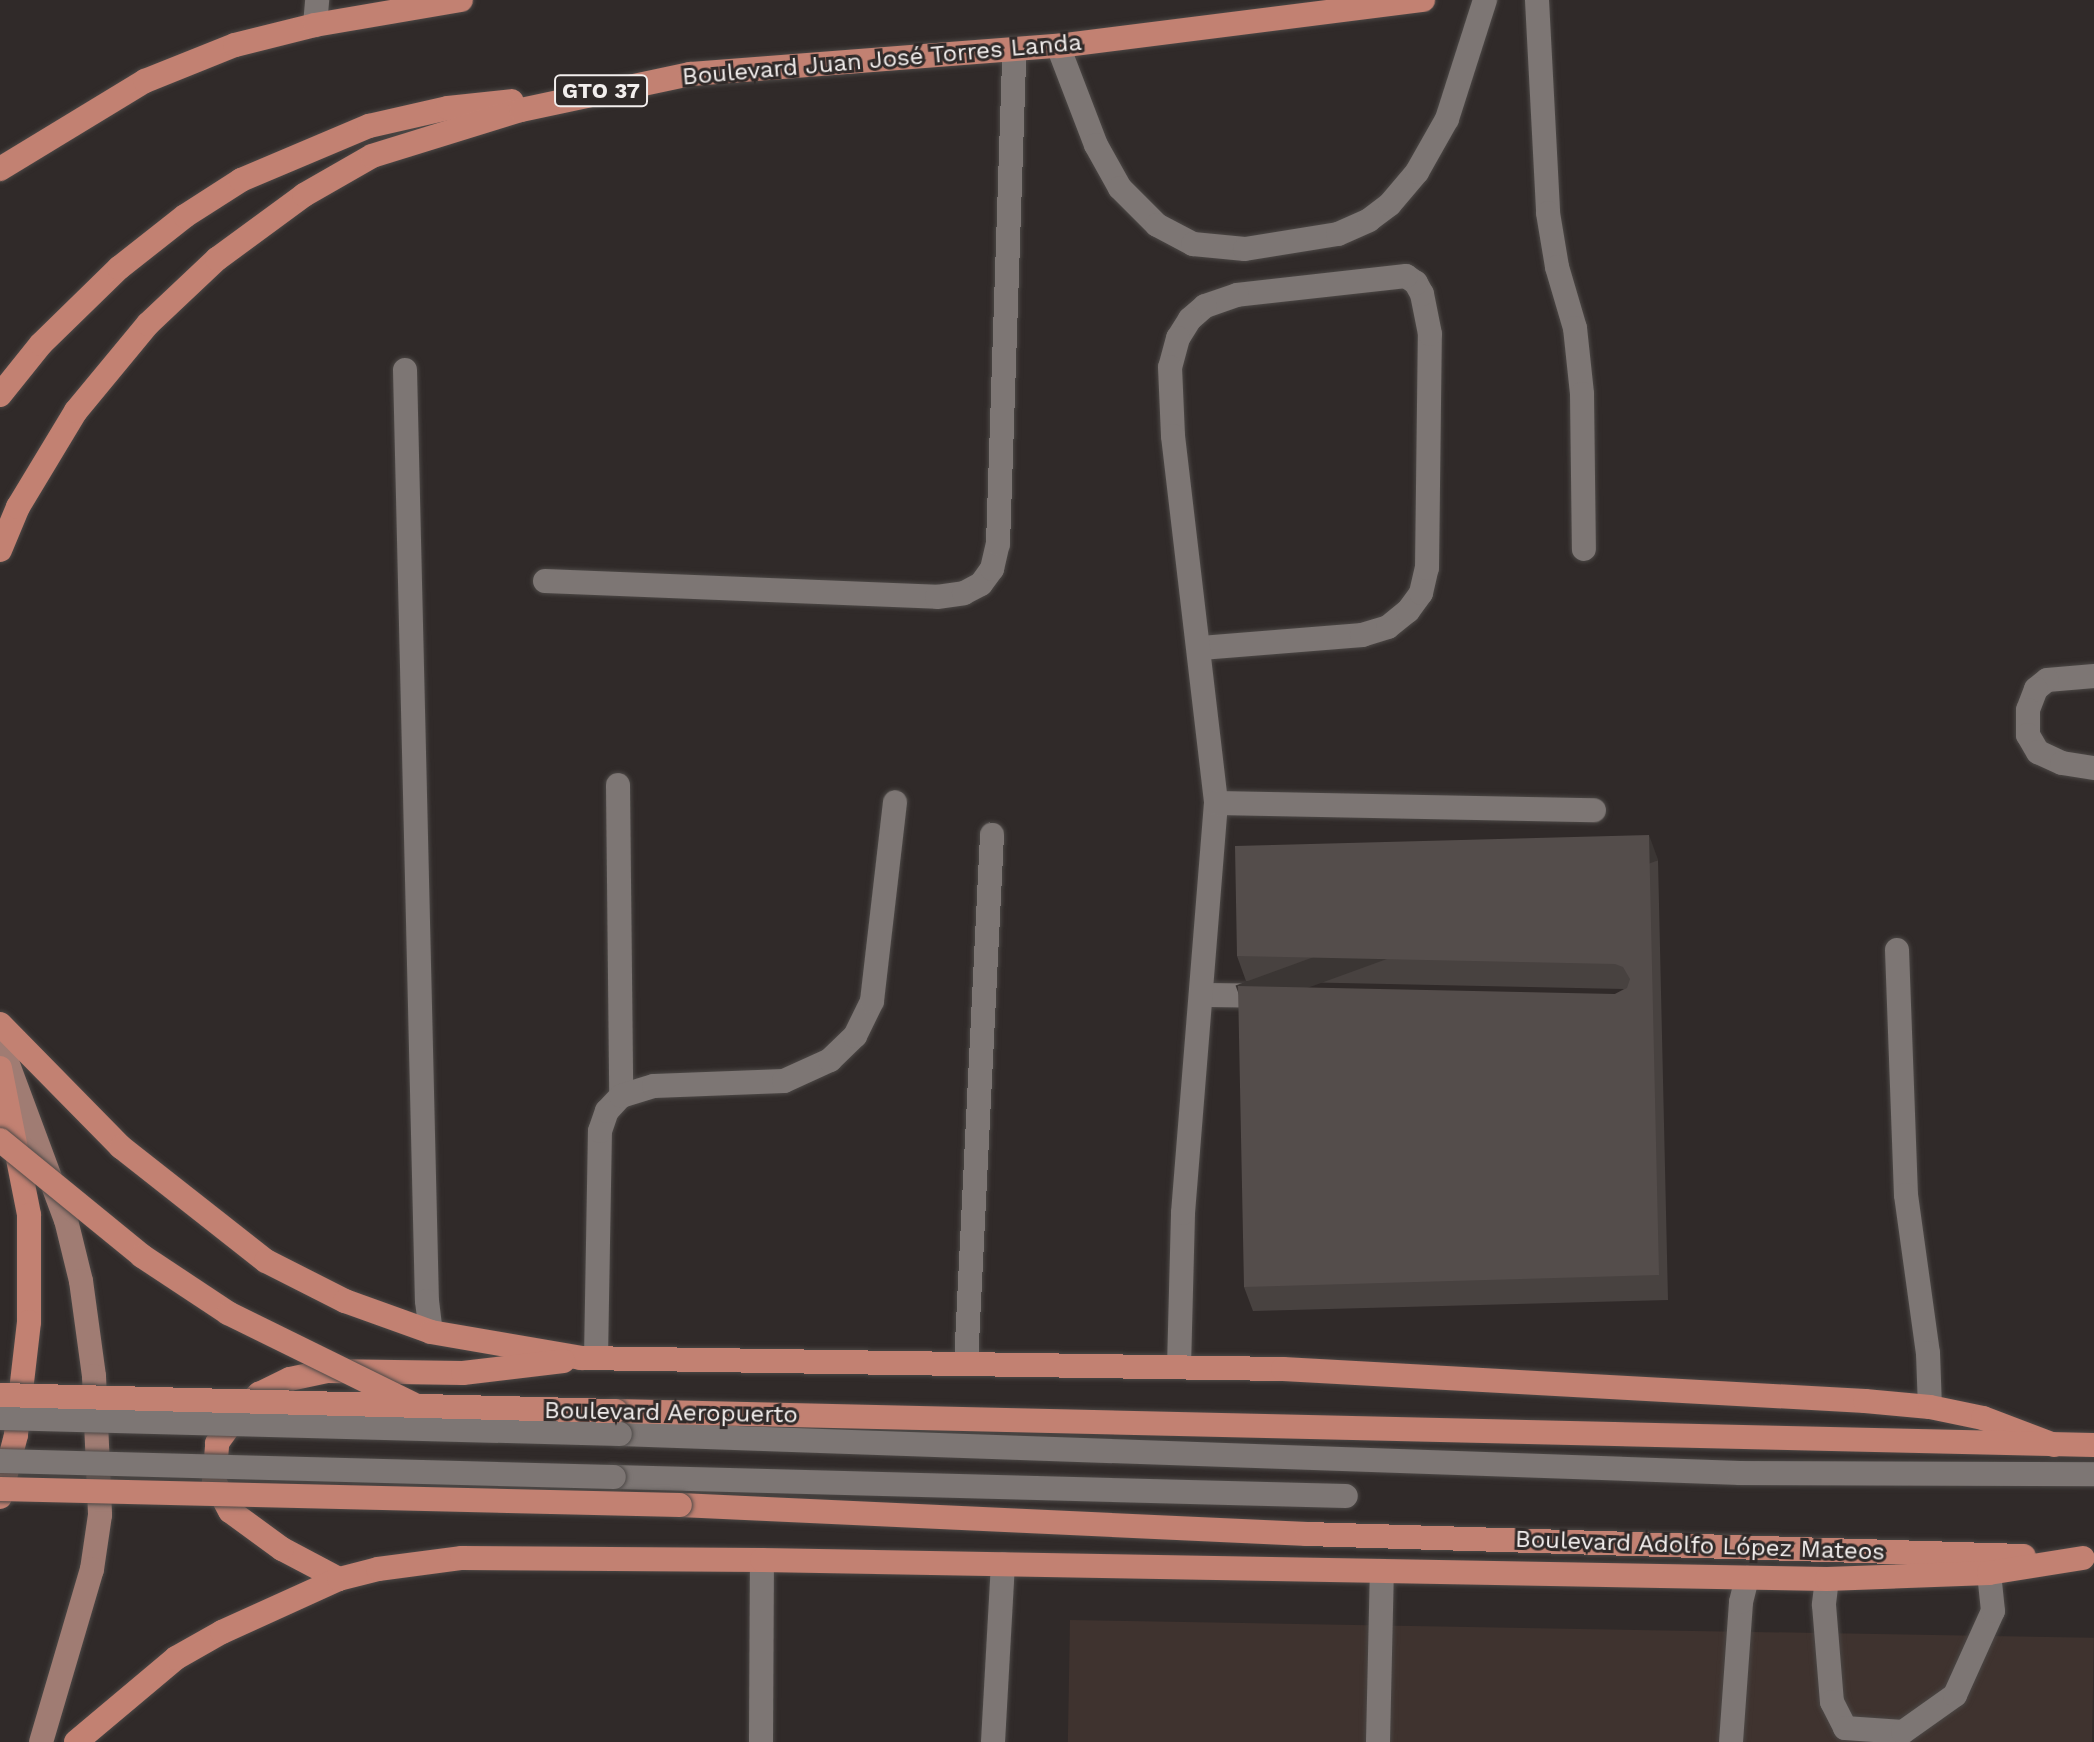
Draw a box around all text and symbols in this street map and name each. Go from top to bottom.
street label: Boulevard Juan José Torres Landa [680,28,1084,92]
road number: GTO 37 [553,73,649,109]
street label: Boulevard Aeropuerto [543,1396,799,1430]
street label: Boulevard Adolfo López Mateos [1514,1525,1886,1567]

